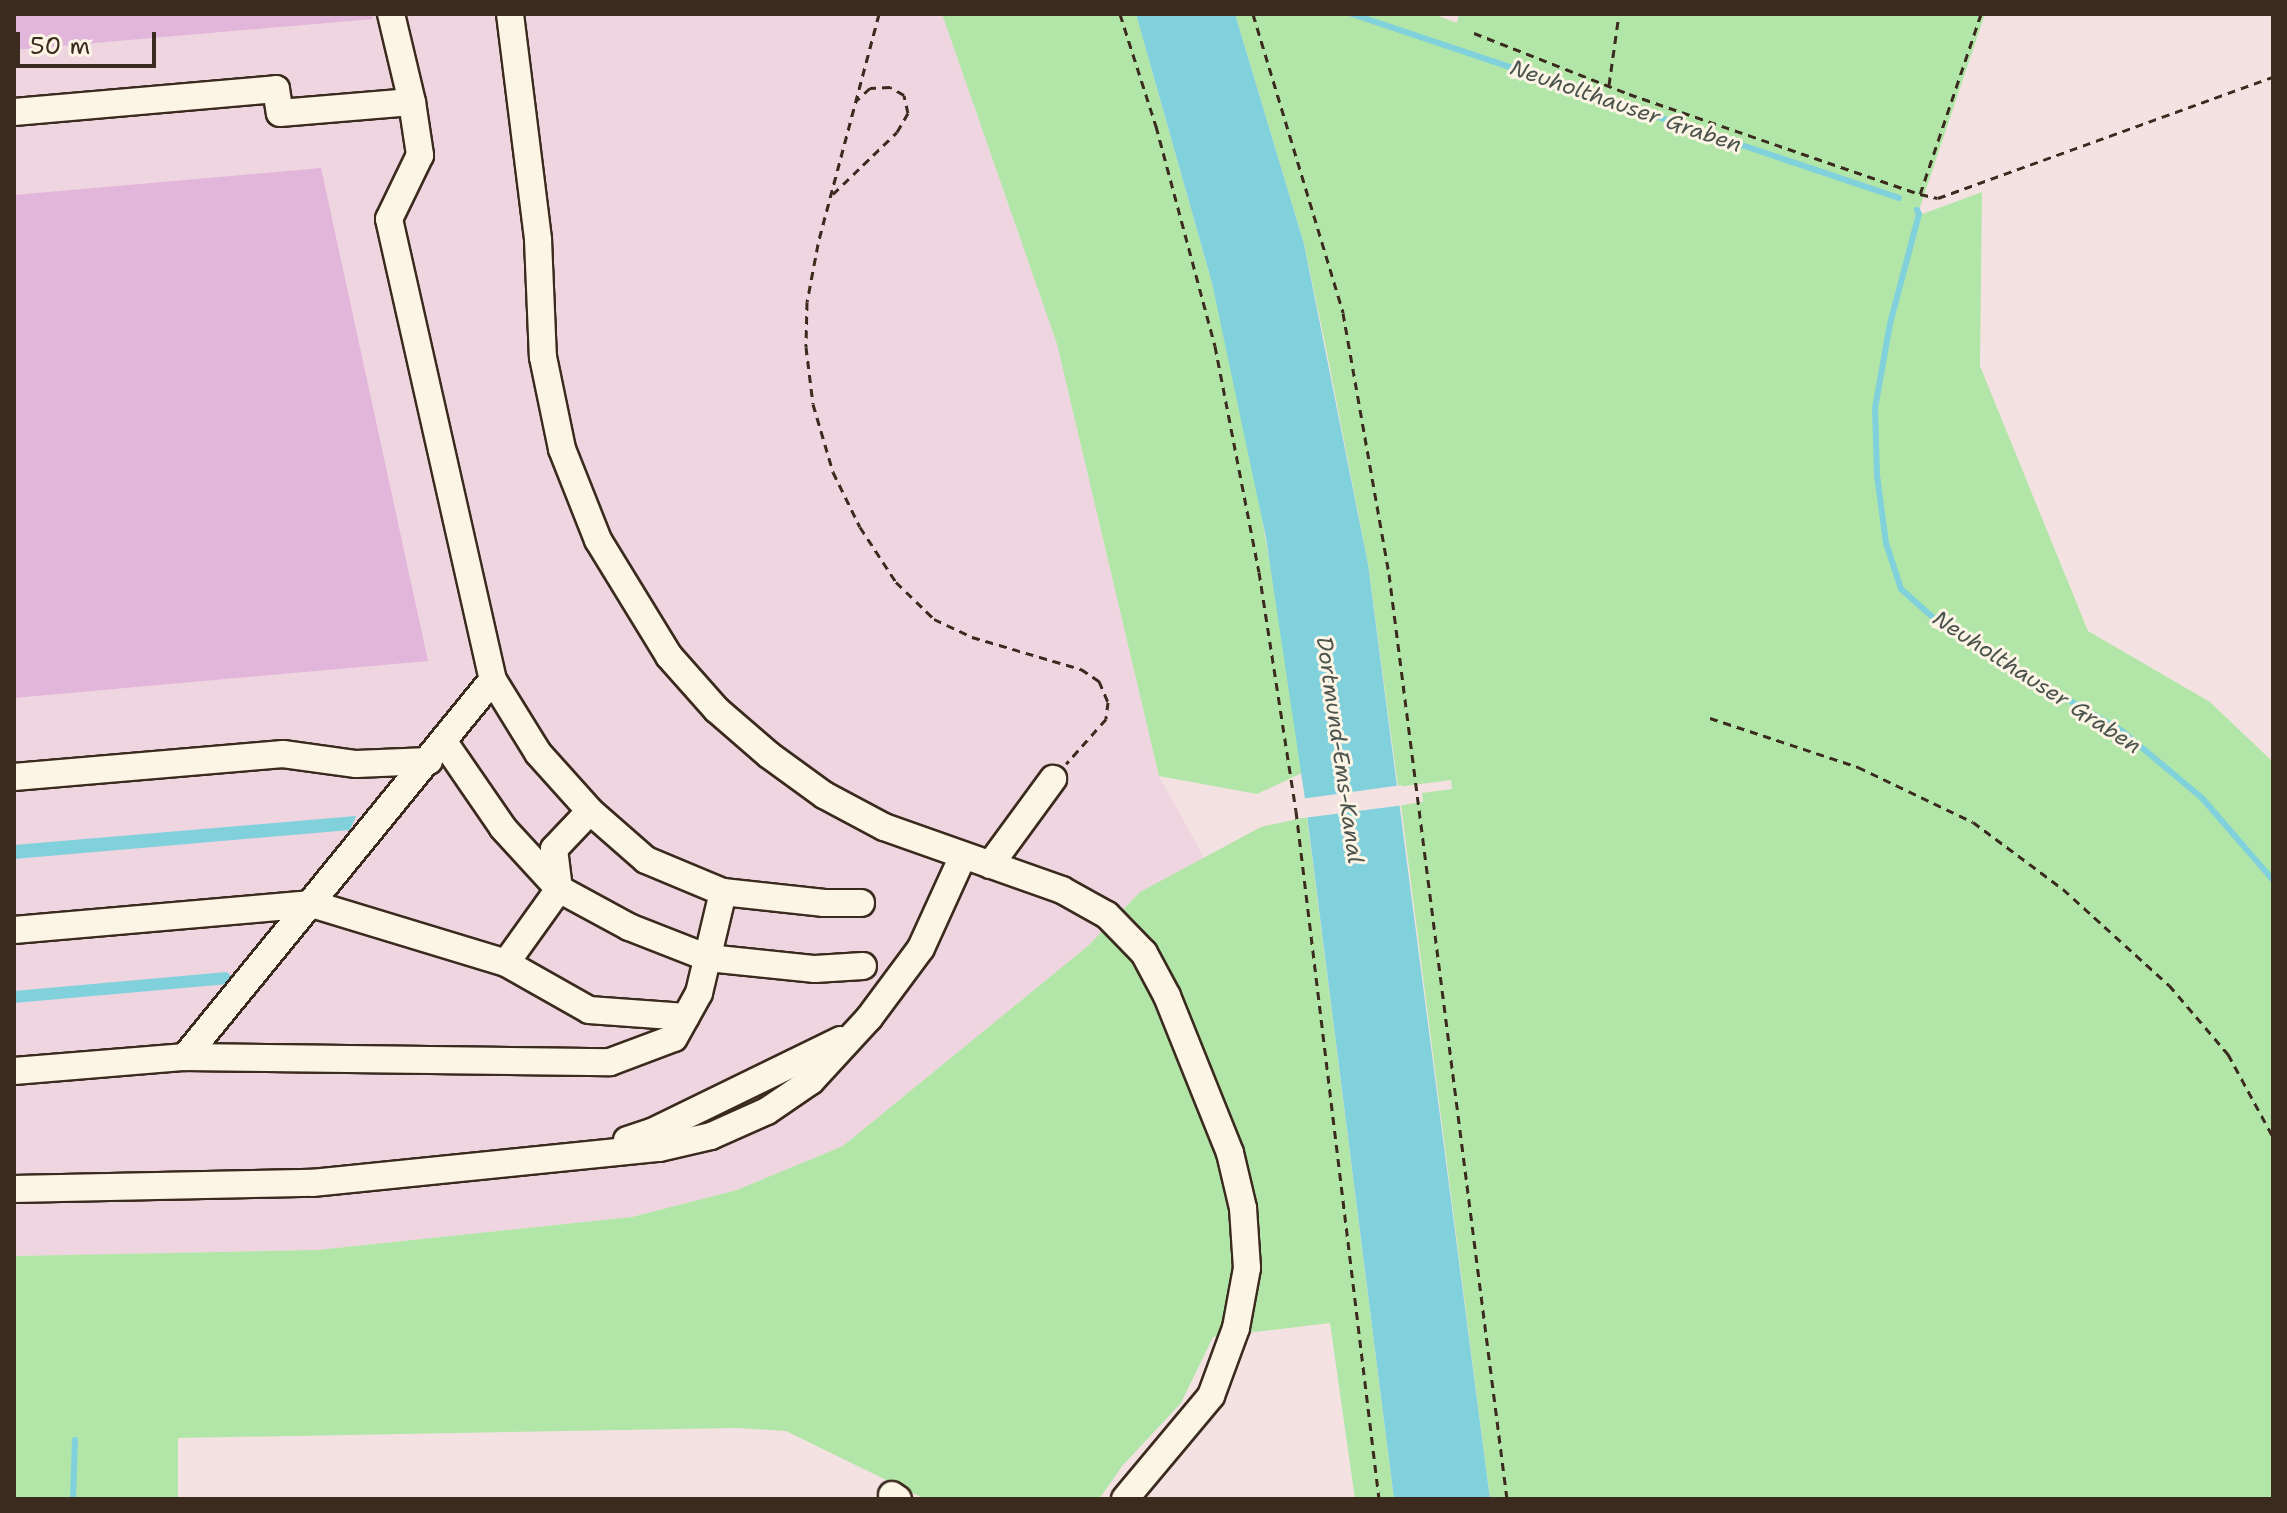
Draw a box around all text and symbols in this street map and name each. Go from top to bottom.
scale bar [20,16,160,66]
text: 50 m [30,30,90,62]
water label: Neuholthauser Graben [1507,54,1745,158]
water label: Neuholthauser Graben [1928,605,2146,759]
water label: Dortmund-Ems-Kanal [1311,635,1369,865]

